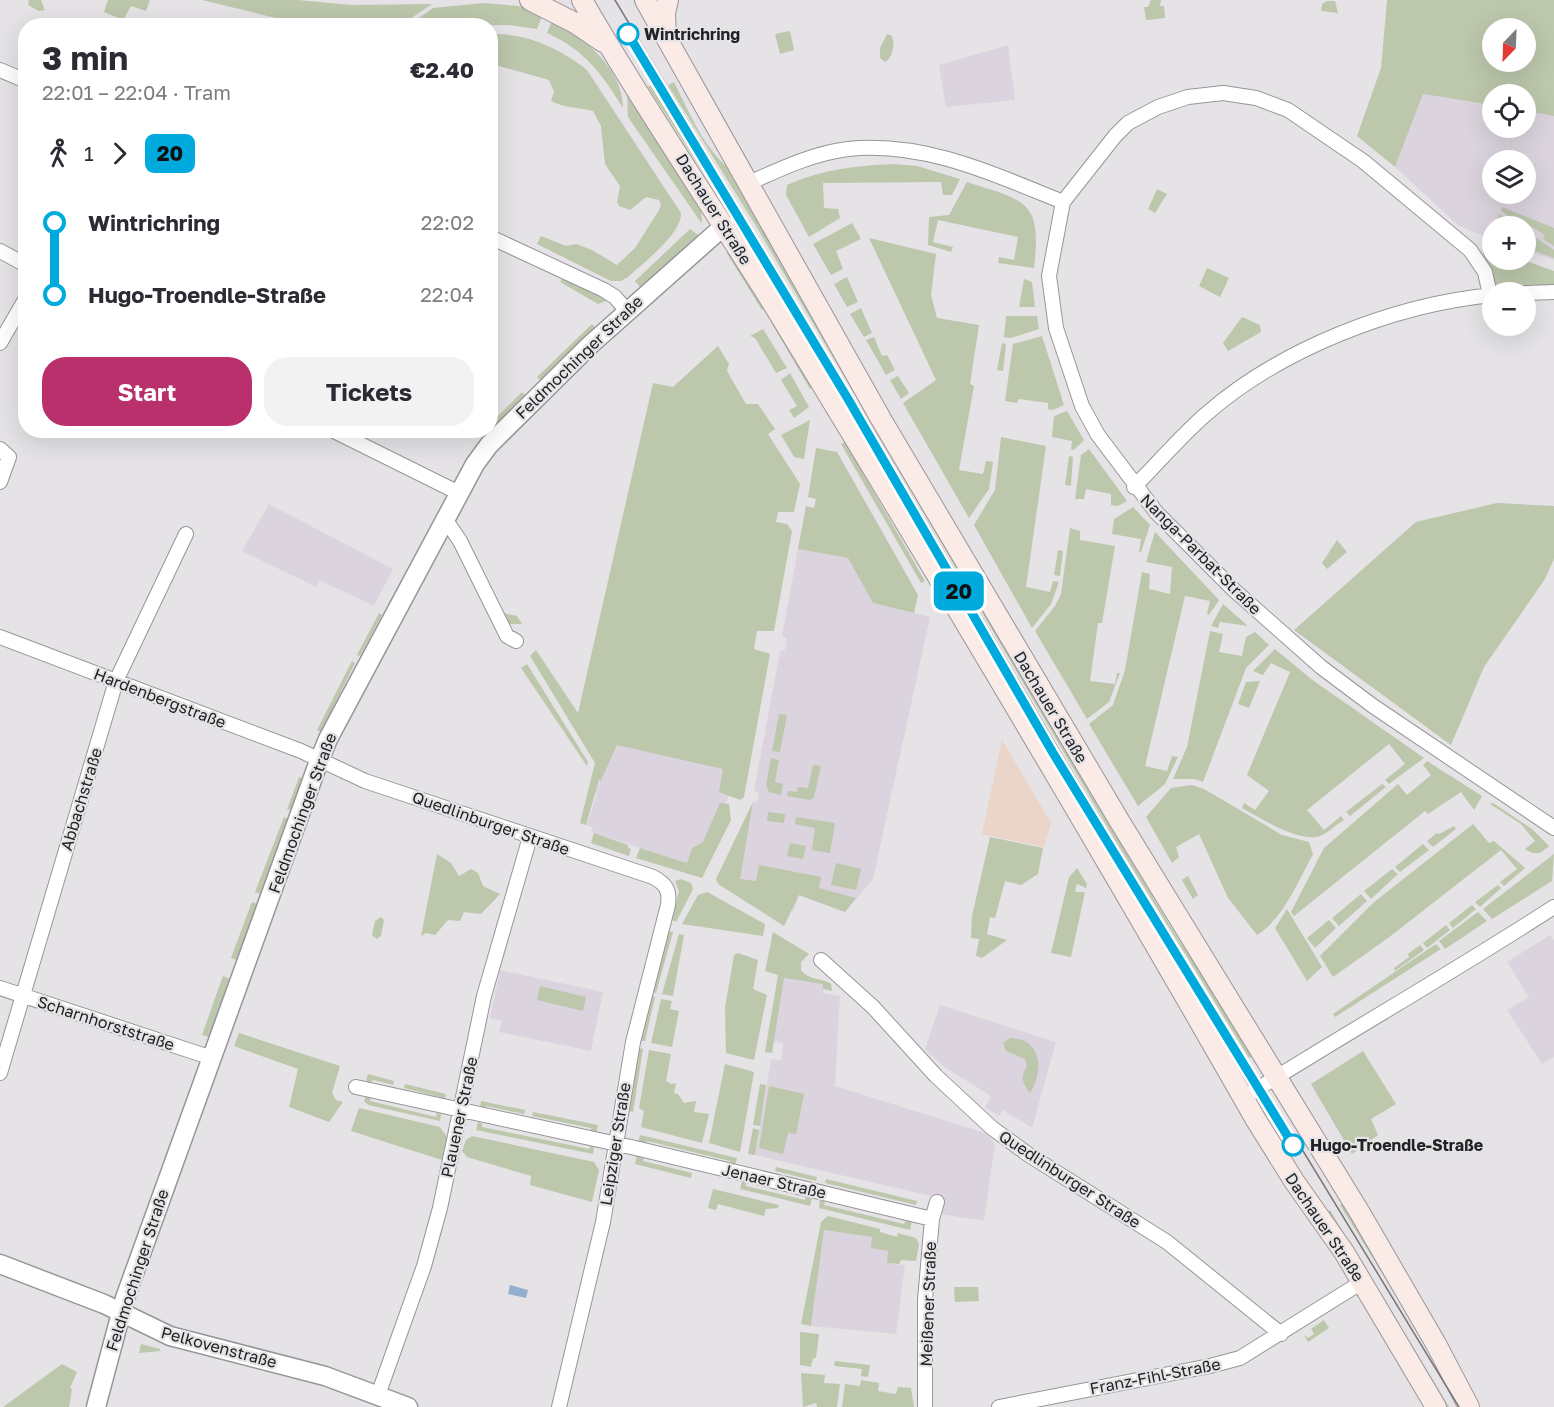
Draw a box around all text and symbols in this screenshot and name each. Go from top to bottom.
north arrow [1482,18,1536,72]
map controls [1482,18,1536,336]
marker: Wintrichring [617,23,639,45]
place label: Wintrichring [644,24,740,44]
text: 3 min [42,38,128,77]
text: €2.40 [410,56,474,83]
text: 22:01 – 22:04 · Tram [42,80,231,104]
button: locate [1482,84,1536,138]
icon: walk [42,137,75,170]
icon: forward [103,137,136,170]
text: 20 [157,140,183,166]
text: 1 [84,141,94,165]
street label: Dachauer Straße [672,150,756,268]
button: layers [1482,150,1536,204]
text: Wintrichring [88,209,220,236]
text: 22:02 [421,210,474,234]
button: + [1482,216,1536,270]
text: Hugo-Troendle-Straße [88,281,326,308]
text: 22:04 [420,282,474,306]
button: − [1482,282,1536,336]
street label: Feldmochinger Straße [511,291,647,423]
button: Start [42,357,252,426]
button: Tickets [264,357,474,426]
street label: Nanga-Parbat-Straße [1136,489,1266,619]
line badge: 20 [932,572,986,610]
text: 20 [946,578,972,604]
street label: Dachauer Straße [1010,647,1092,767]
street label: Hardenbergstraße [91,664,229,732]
street label: Feldmochinger Straße [264,730,340,896]
street label: Abbachstraße [56,745,106,853]
street label: Quedlinburger Straße [410,787,572,859]
street label: Scharnhorststraße [35,991,177,1055]
street label: Plauener Straße [436,1055,482,1179]
street label: Leipziger Straße [595,1081,635,1207]
street label: Quedlinburger Straße [995,1126,1145,1232]
marker: Hugo-Troendle-Straße [1282,1134,1304,1156]
place label: Hugo-Troendle-Straße [1310,1135,1483,1155]
street label: Jenaer Straße [720,1159,828,1203]
street label: Dachauer Straße [1281,1169,1369,1285]
street label: Feldmochinger Straße [101,1186,173,1354]
street label: Meißener Straße [916,1241,940,1367]
street label: Pelkovenstraße [159,1322,279,1372]
street label: Franz-Fihl-Straße [1088,1354,1222,1398]

